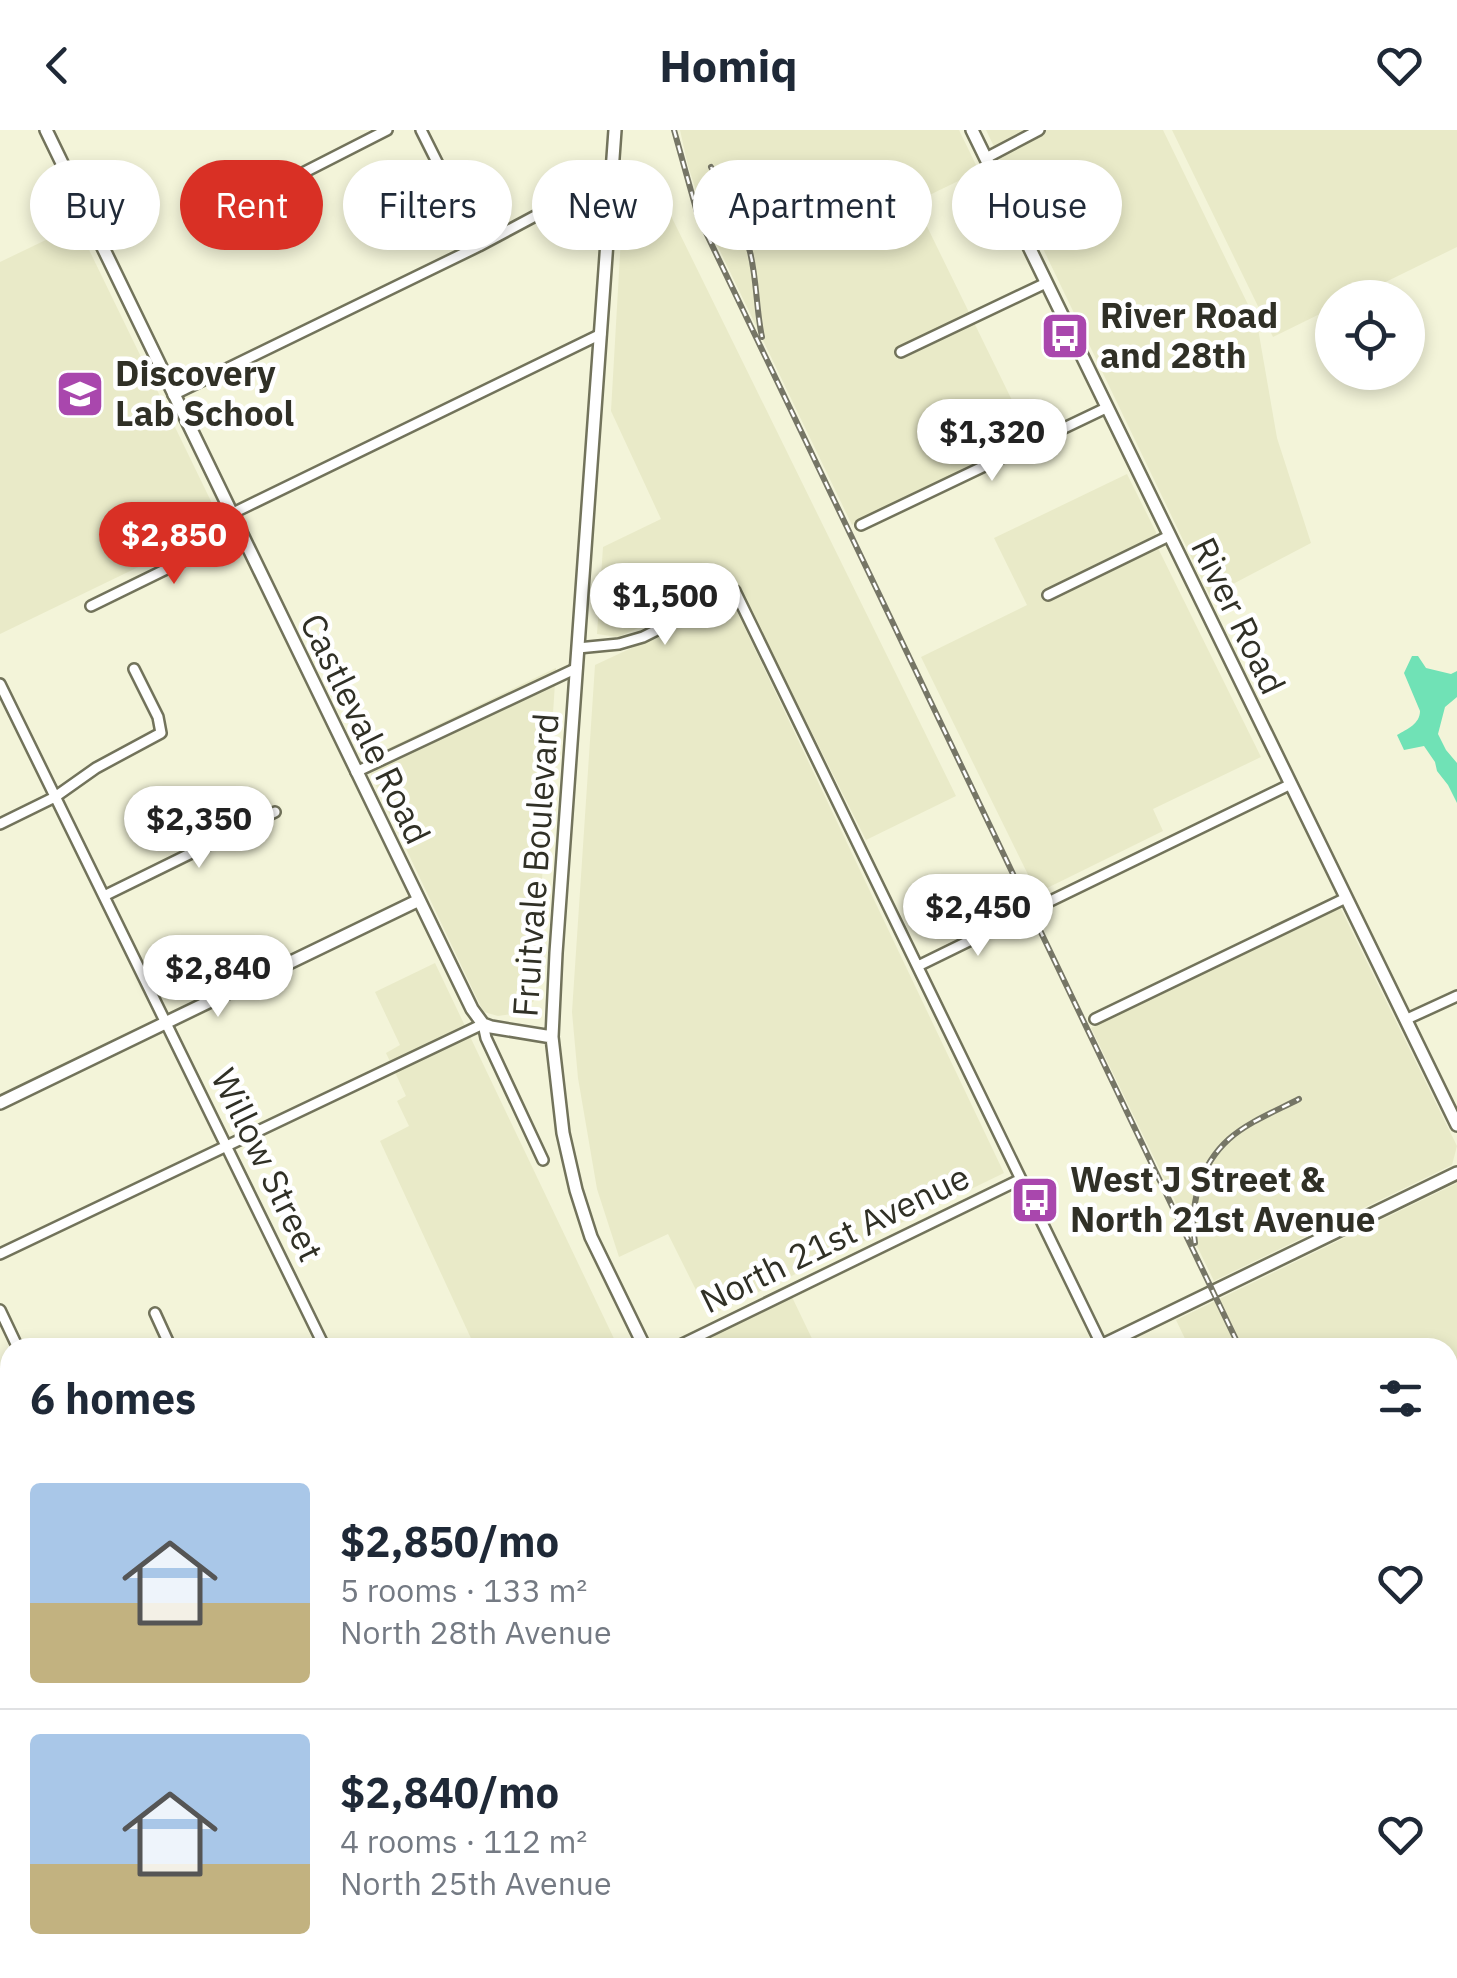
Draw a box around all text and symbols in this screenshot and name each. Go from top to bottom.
text: Homiq [659,36,798,94]
icon: back [30,38,85,93]
icon: heart [1372,38,1427,93]
chip: Buy [30,160,160,250]
chip: Rent [180,160,323,250]
chip: Filters [343,160,512,250]
chip: New [532,160,673,250]
chip: Apartment [693,160,932,250]
chip: House [952,160,1122,250]
map controls [1315,280,1425,390]
button: locate [1315,280,1425,390]
place label: River Road and 28th [1100,292,1278,378]
bus stop icon: River Road and 28th [1039,310,1091,362]
place label: Discovery Lab School [115,350,294,436]
school or university icon: Discovery Lab School [54,368,106,420]
pin: $1,320 [911,399,1073,484]
text: $1,320 [939,410,1045,452]
pin: $2,850 [93,502,255,587]
text: $2,850 [121,513,227,555]
street label: River Road [1181,530,1297,702]
pin: $1,500 [584,563,746,648]
text: $1,500 [612,574,718,616]
street label: Castlevale Road [290,606,442,851]
street label: Fruitvale Boulevard [501,711,569,1018]
pin: $2,350 [118,786,280,871]
text: $2,350 [146,797,252,839]
pin: $2,450 [897,874,1059,959]
text: $2,450 [925,885,1031,927]
pin: $2,840 [137,935,299,1020]
text: $2,840 [165,946,271,988]
street label: Willow Street [201,1060,334,1269]
street label: North 21st Avenue [692,1153,977,1323]
place label: West J Street & North 21st Avenue [1070,1156,1375,1242]
bus stop icon: West J Street & North 21st Avenue [1009,1174,1061,1226]
text: 6 homes [30,1371,196,1426]
icon: filters [1373,1371,1428,1426]
text: $2,850/mo [340,1514,559,1569]
icon: home [110,1523,230,1643]
icon: heart [1373,1556,1428,1611]
text: 5 rooms · 133 m² [340,1569,587,1611]
text: North 28th Avenue [340,1611,612,1653]
text: $2,840/mo [340,1765,559,1820]
icon: home [110,1774,230,1894]
icon: heart [1373,1807,1428,1862]
text: 4 rooms · 112 m² [340,1820,587,1862]
text: North 25th Avenue [340,1862,612,1904]

